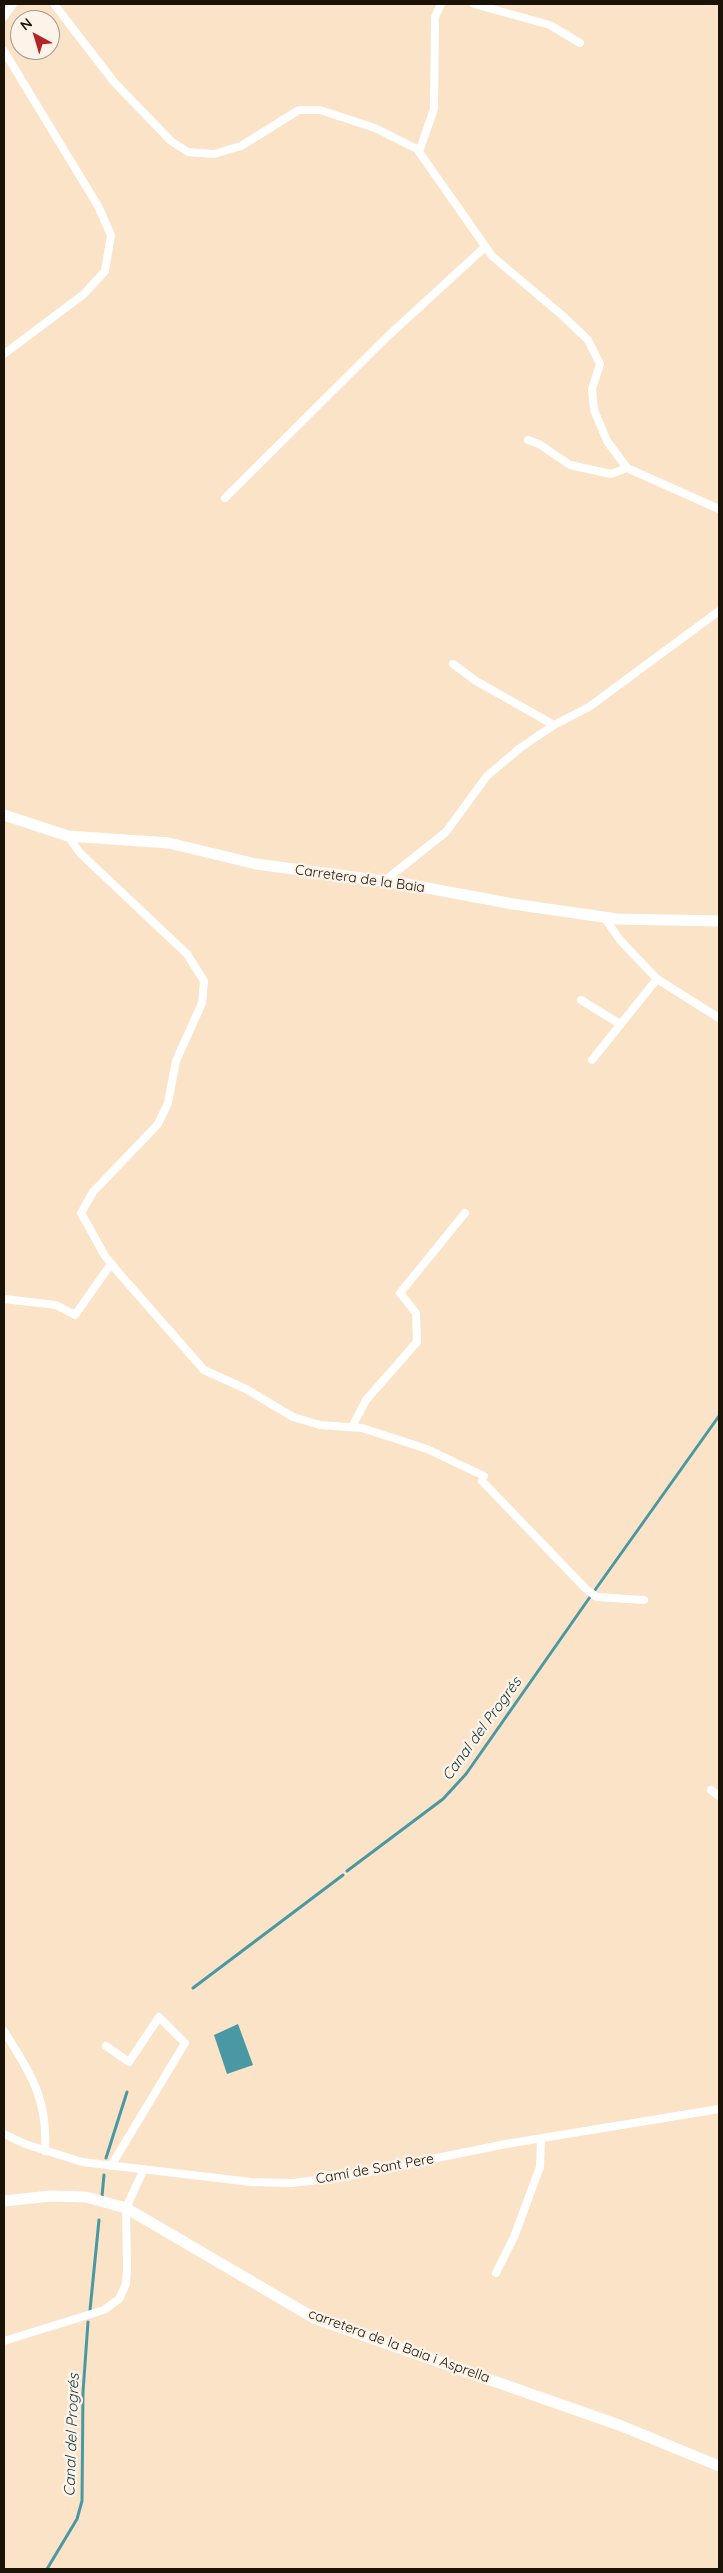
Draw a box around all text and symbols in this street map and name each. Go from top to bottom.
north arrow [10,10,60,60]
text: N [17,14,36,34]
street label: Carretera de la Baia [294,862,426,896]
water label: Canal del Progrés [439,1674,525,1784]
street label: Camí de Sant Pere [315,2150,435,2188]
street label: carretera de la Baia i Asprella [306,2305,492,2387]
water label: Canal del Progrés [61,2373,83,2497]

